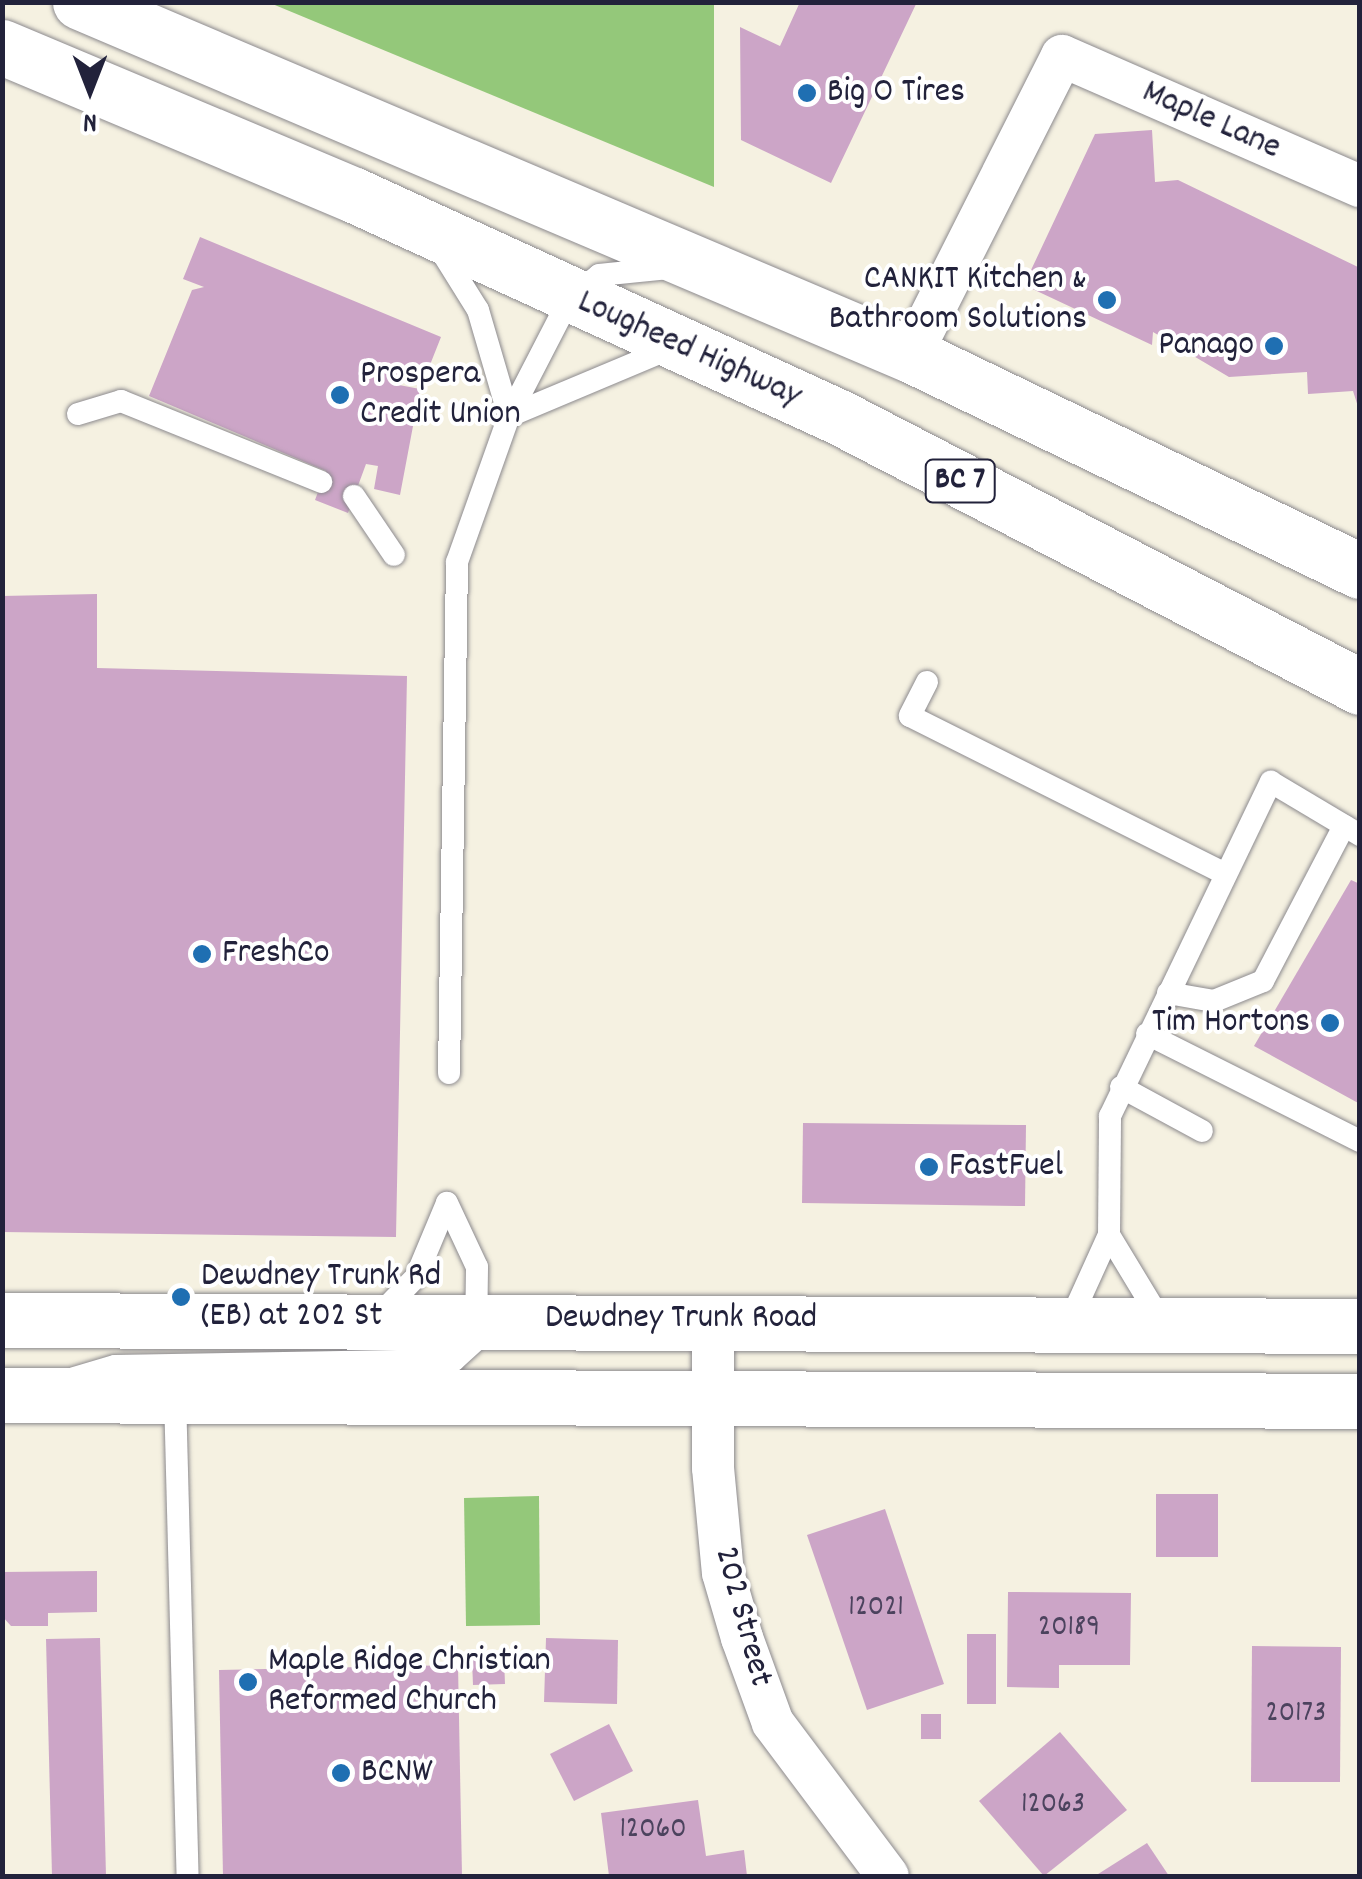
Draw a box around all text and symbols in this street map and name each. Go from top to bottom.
north arrow [40,40,140,140]
place label: Big O Tires [827,72,965,114]
street label: Maple Lane [1135,72,1287,170]
marker: Big O Tires [796,82,818,104]
text: N [83,100,97,140]
place label: CANKIT Kitchen & Bathroom Solutions [829,259,1087,341]
street label: Lougheed Highway [571,282,807,418]
marker: CANKIT Kitchen & Bathroom Solutions [1096,289,1118,311]
place label: Panago [1158,325,1254,367]
marker: Panago [1263,335,1285,357]
place label: Prospera Credit Union [360,354,521,436]
marker: Prospera Credit Union [329,384,351,406]
road number: BC 7 [922,454,998,508]
place label: FreshCo [222,933,330,975]
marker: FreshCo [191,943,213,965]
place label: Tim Hortons [1152,1002,1310,1044]
marker: Tim Hortons [1319,1012,1341,1034]
place label: FastFuel [949,1146,1063,1188]
marker: FastFuel [918,1156,940,1178]
place label: Dewdney Trunk Rd (EB) at 202 St [201,1256,441,1338]
marker: Dewdney Trunk Rd (EB) at 202 St [170,1286,192,1308]
street label: Dewdney Trunk Road [545,1298,817,1340]
street label: 202 Street [703,1543,781,1691]
house number: 12021 [848,1591,904,1627]
house number: 20189 [1038,1611,1100,1647]
place label: Maple Ridge Christian Reformed Church [268,1641,551,1723]
marker: Maple Ridge Christian Reformed Church [237,1671,259,1693]
house number: 20173 [1266,1697,1326,1733]
place label: BCNW [361,1752,432,1794]
marker: BCNW [330,1762,352,1784]
house number: 12063 [1021,1788,1085,1824]
house number: 12060 [619,1813,687,1849]

